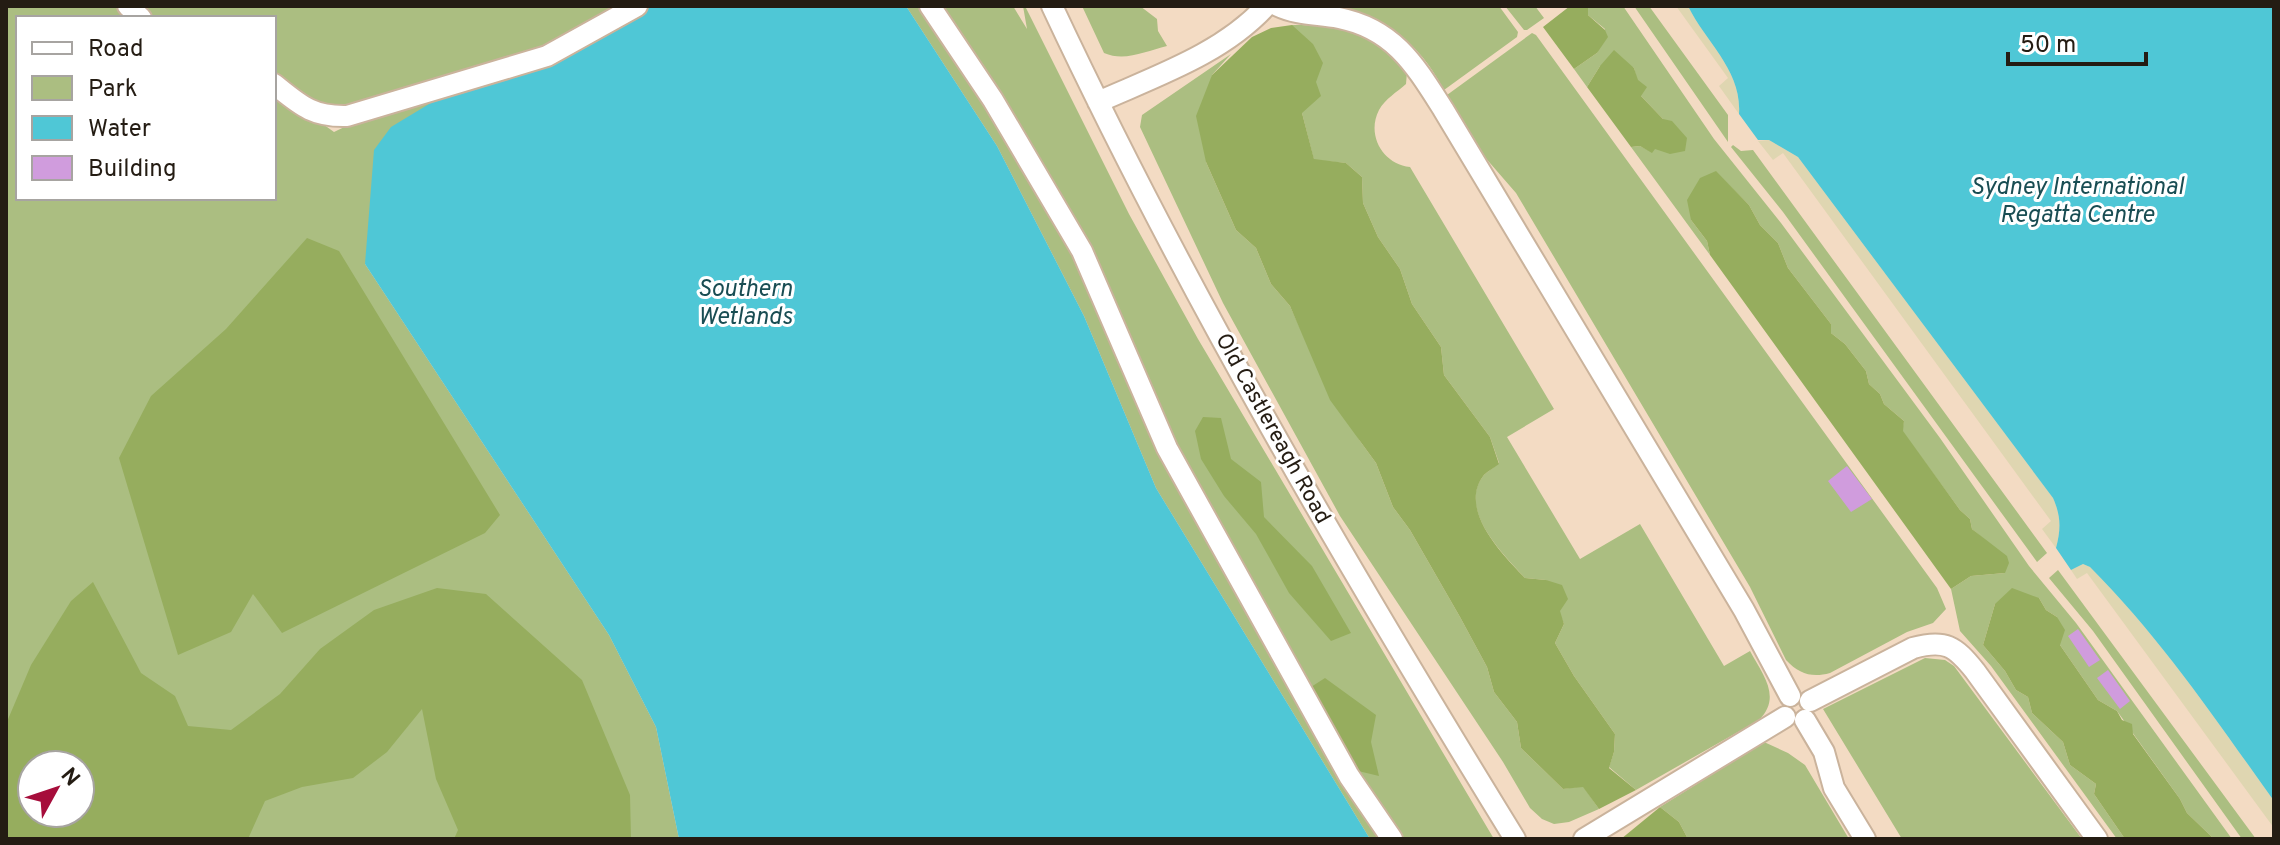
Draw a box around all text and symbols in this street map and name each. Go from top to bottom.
legend [16,16,276,200]
scale bar [2008,16,2146,66]
text: 50 m [2020,31,2076,61]
text: Road [88,35,144,65]
text: Park [88,75,138,105]
text: Water [88,115,151,145]
text: Building [88,155,177,185]
water label: Sydney International Regatta Centre [1970,173,2186,231]
water label: Southern Wetlands [698,275,793,333]
street label: Old Castlereagh Road [1208,329,1336,529]
north arrow [16,749,96,829]
text: N [54,763,85,792]

